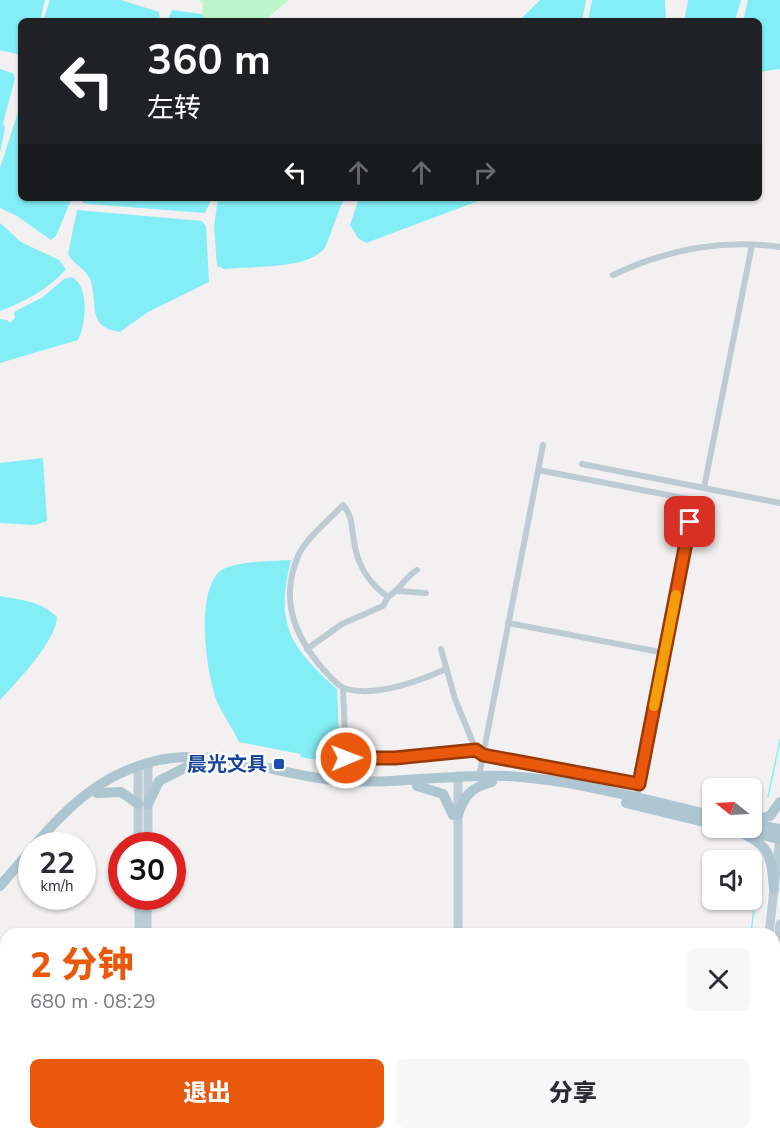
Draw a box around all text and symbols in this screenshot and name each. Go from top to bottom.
text: 360 m [147,32,271,89]
icon: left [48,42,126,120]
text: 左转 [147,90,201,127]
icon: left [279,156,312,189]
icon: ahead [342,156,375,189]
icon: ahead [405,156,438,189]
icon: right [468,156,501,189]
pin [664,496,715,547]
icon: arrive [673,505,706,538]
position arrow [314,726,378,790]
place label: 晨光文具 [187,751,267,778]
marker: 晨光文具 [272,757,286,771]
north arrow [702,778,762,838]
map controls [702,778,762,910]
speed limit sign: 30 [108,832,186,910]
text: 22 [39,843,75,884]
button: sound [702,850,762,910]
text: km/h [40,876,74,896]
text: 2 分钟 [30,941,134,990]
button: close [687,948,750,1011]
text: 680 m · 08:29 [30,988,156,1015]
button: 退出 [30,1059,384,1128]
button: 分享 [396,1059,750,1128]

